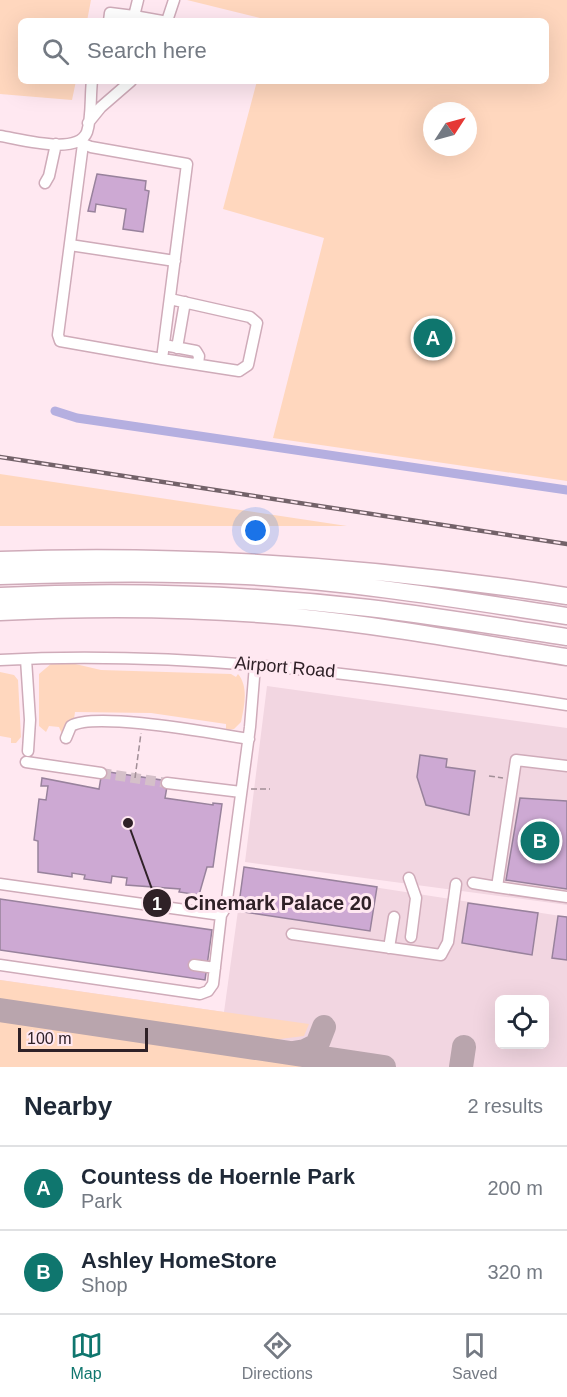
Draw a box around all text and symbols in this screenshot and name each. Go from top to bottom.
search box [18,18,549,84]
icon: search [39,35,72,68]
text: Search here [87,38,207,63]
north arrow [423,102,477,156]
pin: A [414,316,452,360]
your location [241,516,270,545]
street label: Airport Road [234,653,336,681]
pin: B [520,818,560,864]
callout: Cinemark Palace 20 [142,884,384,922]
text: Cinemark Palace 20 [184,892,372,914]
text: 1 [152,894,162,914]
map controls [495,995,549,1049]
button: locate [495,995,549,1049]
scale bar [18,1025,148,1052]
text: 100 m [27,1030,71,1047]
text: Nearby [24,1091,112,1121]
text: 2 results [467,1095,543,1117]
text: Countess de Hoernle Park [81,1164,355,1189]
text: A [36,1177,51,1199]
text: 200 m [487,1177,543,1199]
text: Park [81,1190,122,1212]
text: Ashley HomeStore [81,1248,277,1273]
text: B [36,1261,51,1283]
text: 320 m [487,1261,543,1283]
text: Shop [81,1274,128,1296]
tab: Map [70,1329,103,1383]
tab: Directions [242,1329,313,1383]
tab: Saved [452,1329,497,1383]

